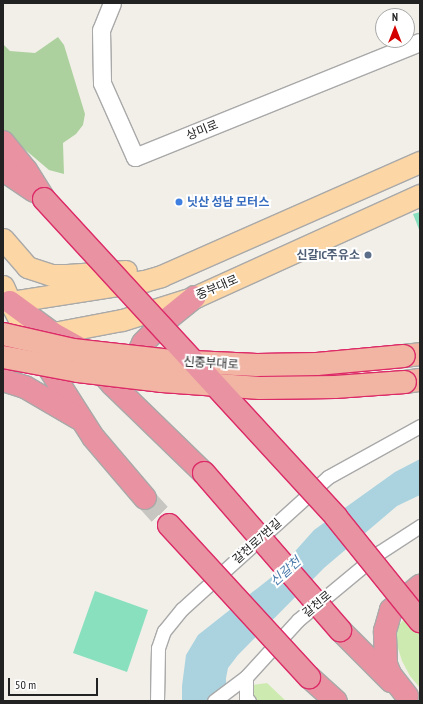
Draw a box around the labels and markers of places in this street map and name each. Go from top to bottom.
place label: 닛산 성남 모터스 [187,195,269,209]
marker: 닛산 성남 모터스 [174,197,184,207]
place label: 신갈IC주유소 [296,248,360,262]
marker: 신갈IC주유소 [363,250,373,260]

